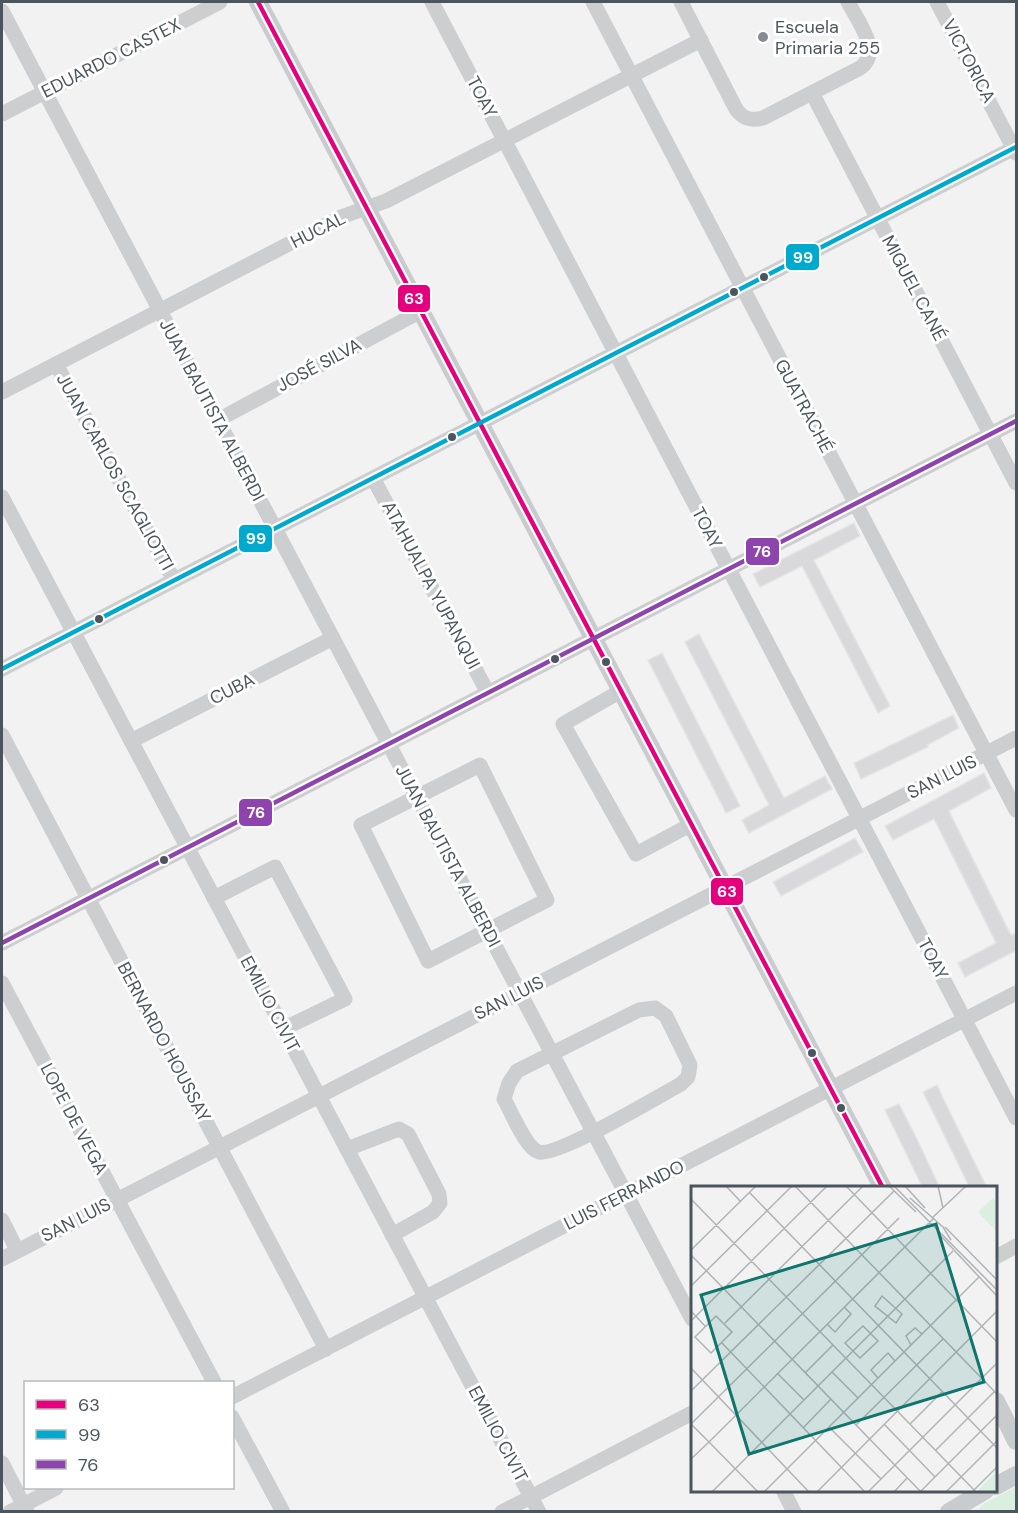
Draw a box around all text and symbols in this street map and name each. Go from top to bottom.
street label: EDUARDO CASTEX [37,12,185,104]
place label: Escuela Primaria 255 [775,15,880,60]
street label: VICTORICA [937,15,1001,107]
marker: Escuela Primaria 255 [756,30,770,44]
street label: TOAY [461,72,503,122]
street label: HUCAL [287,206,349,254]
street label: MIGUEL CANÉ [876,231,952,345]
line badge: 99 [785,243,820,271]
text: 99 [793,247,813,268]
unlabelled marker [758,271,770,283]
line badge: 63 [397,284,431,313]
unlabelled marker [728,286,740,298]
text: 63 [404,288,424,309]
street label: JUAN BAUTISTA ALBERDI [154,315,270,505]
street label: JOSÉ SILVA [272,333,366,397]
street label: GUATRACHÉ [769,355,839,457]
street label: JUAN CARLOS SCAGLIOTTI [51,369,179,575]
unlabelled marker [446,431,458,443]
street label: ATAHUALPA YUPANQUI [376,497,486,673]
street label: TOAY [686,503,728,553]
line badge: 99 [238,524,273,553]
text: 99 [246,528,266,549]
line badge: 76 [745,537,780,566]
text: 76 [753,541,771,562]
unlabelled marker [93,613,105,625]
unlabelled marker [549,653,561,665]
unlabelled marker [600,656,612,668]
street label: CUBA [205,668,259,710]
street label: SAN LUIS [903,749,981,805]
street label: JUAN BAUTISTA ALBERDI [390,761,506,951]
line badge: 76 [238,798,273,827]
text: 76 [247,802,265,823]
unlabelled marker [158,854,170,866]
line badge: 63 [710,877,744,906]
text: 63 [717,881,737,902]
street label: TOAY [912,934,954,984]
street label: EMILIO CIVIT [235,952,305,1056]
street label: BERNARDO HOUSSAY [112,958,217,1127]
street label: SAN LUIS [470,970,548,1026]
unlabelled marker [806,1047,818,1059]
street label: LOPE DE VEGA [35,1059,113,1179]
unlabelled marker [835,1102,847,1114]
street label: LUIS FERRANDO [560,1154,688,1236]
inset map [691,1186,997,1492]
street label: SAN LUIS [37,1192,115,1248]
legend [24,1381,234,1489]
street label: EMILIO CIVIT [463,1382,533,1486]
text: 63 [78,1393,100,1417]
text: 99 [78,1423,101,1447]
text: 76 [78,1453,98,1477]

